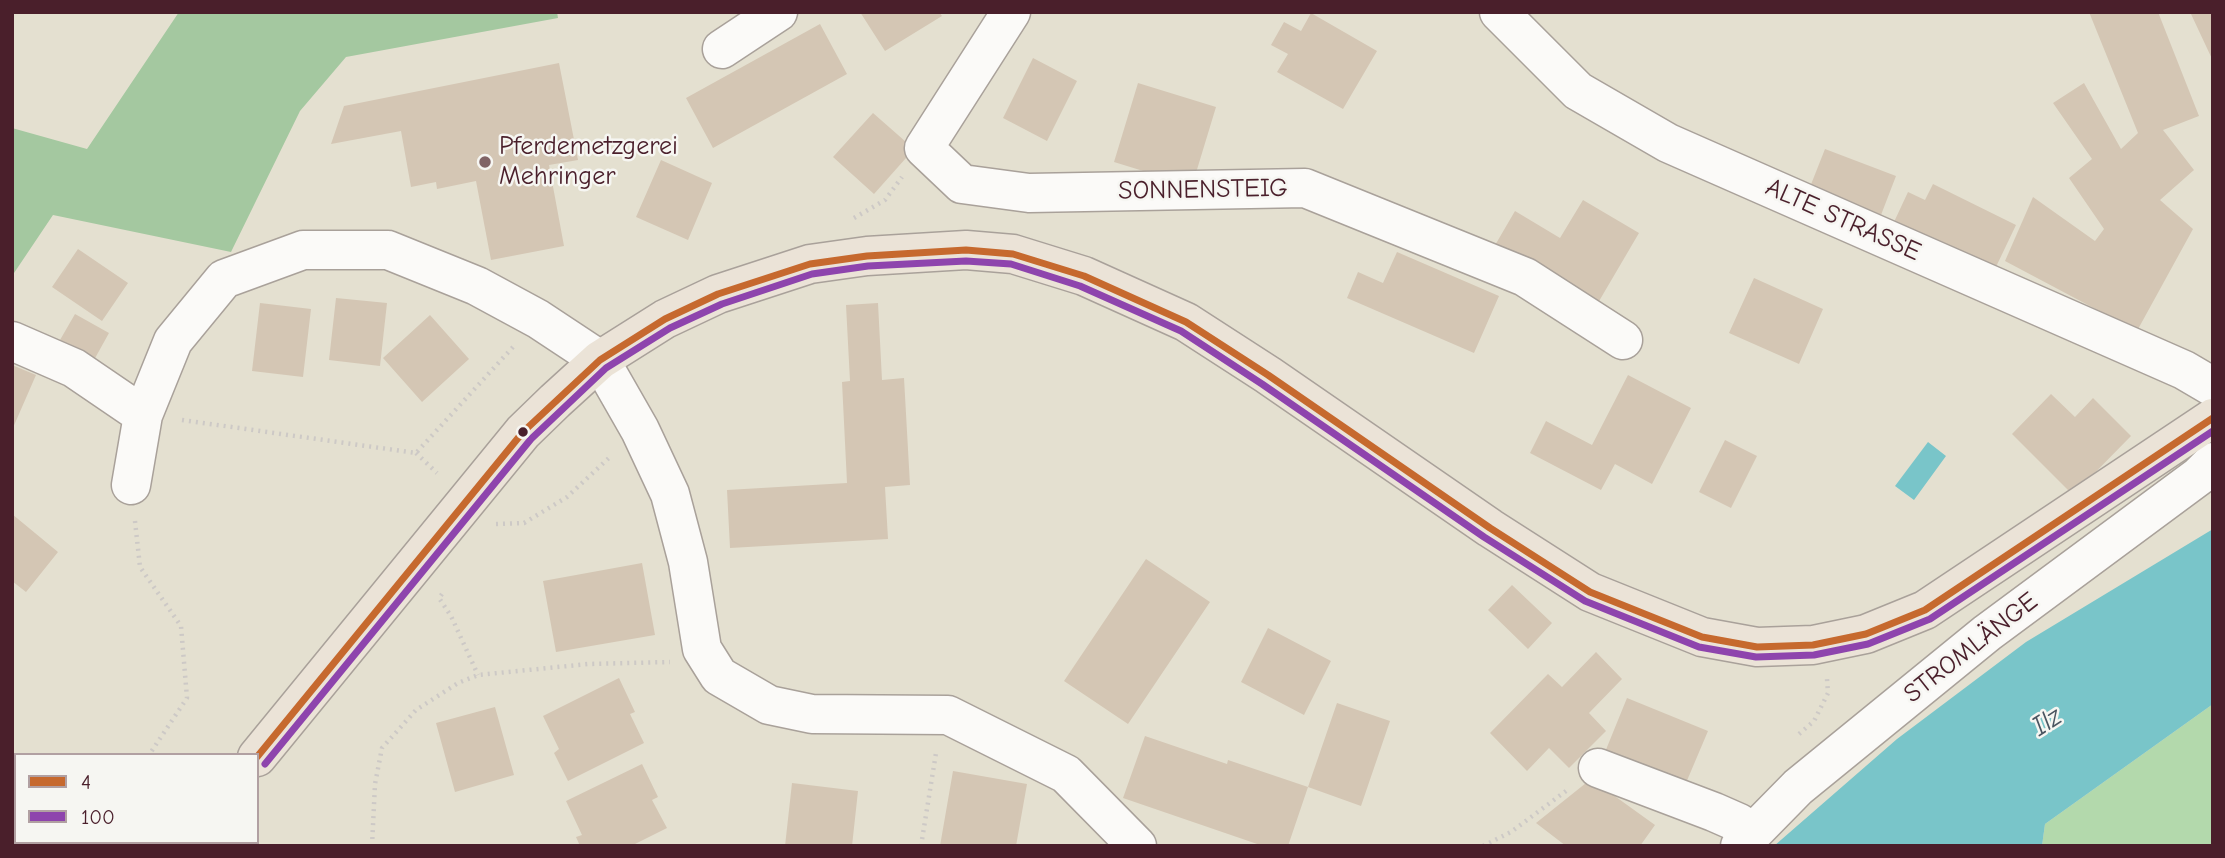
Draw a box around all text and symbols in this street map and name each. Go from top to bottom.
place label: Pferdemetzgerei Mehringer [499,131,678,192]
marker: Pferdemetzgerei Mehringer [477,154,493,170]
street label: ALTE STRASSE [1761,172,1925,268]
street label: SONNENSTEIG [1118,173,1288,207]
unlabelled marker [516,425,530,439]
street label: STROMLÄNGE [1898,586,2044,710]
water label: Ilz [2026,700,2068,744]
legend [14,753,259,844]
text: 4 [81,770,91,794]
text: 100 [81,805,115,829]

